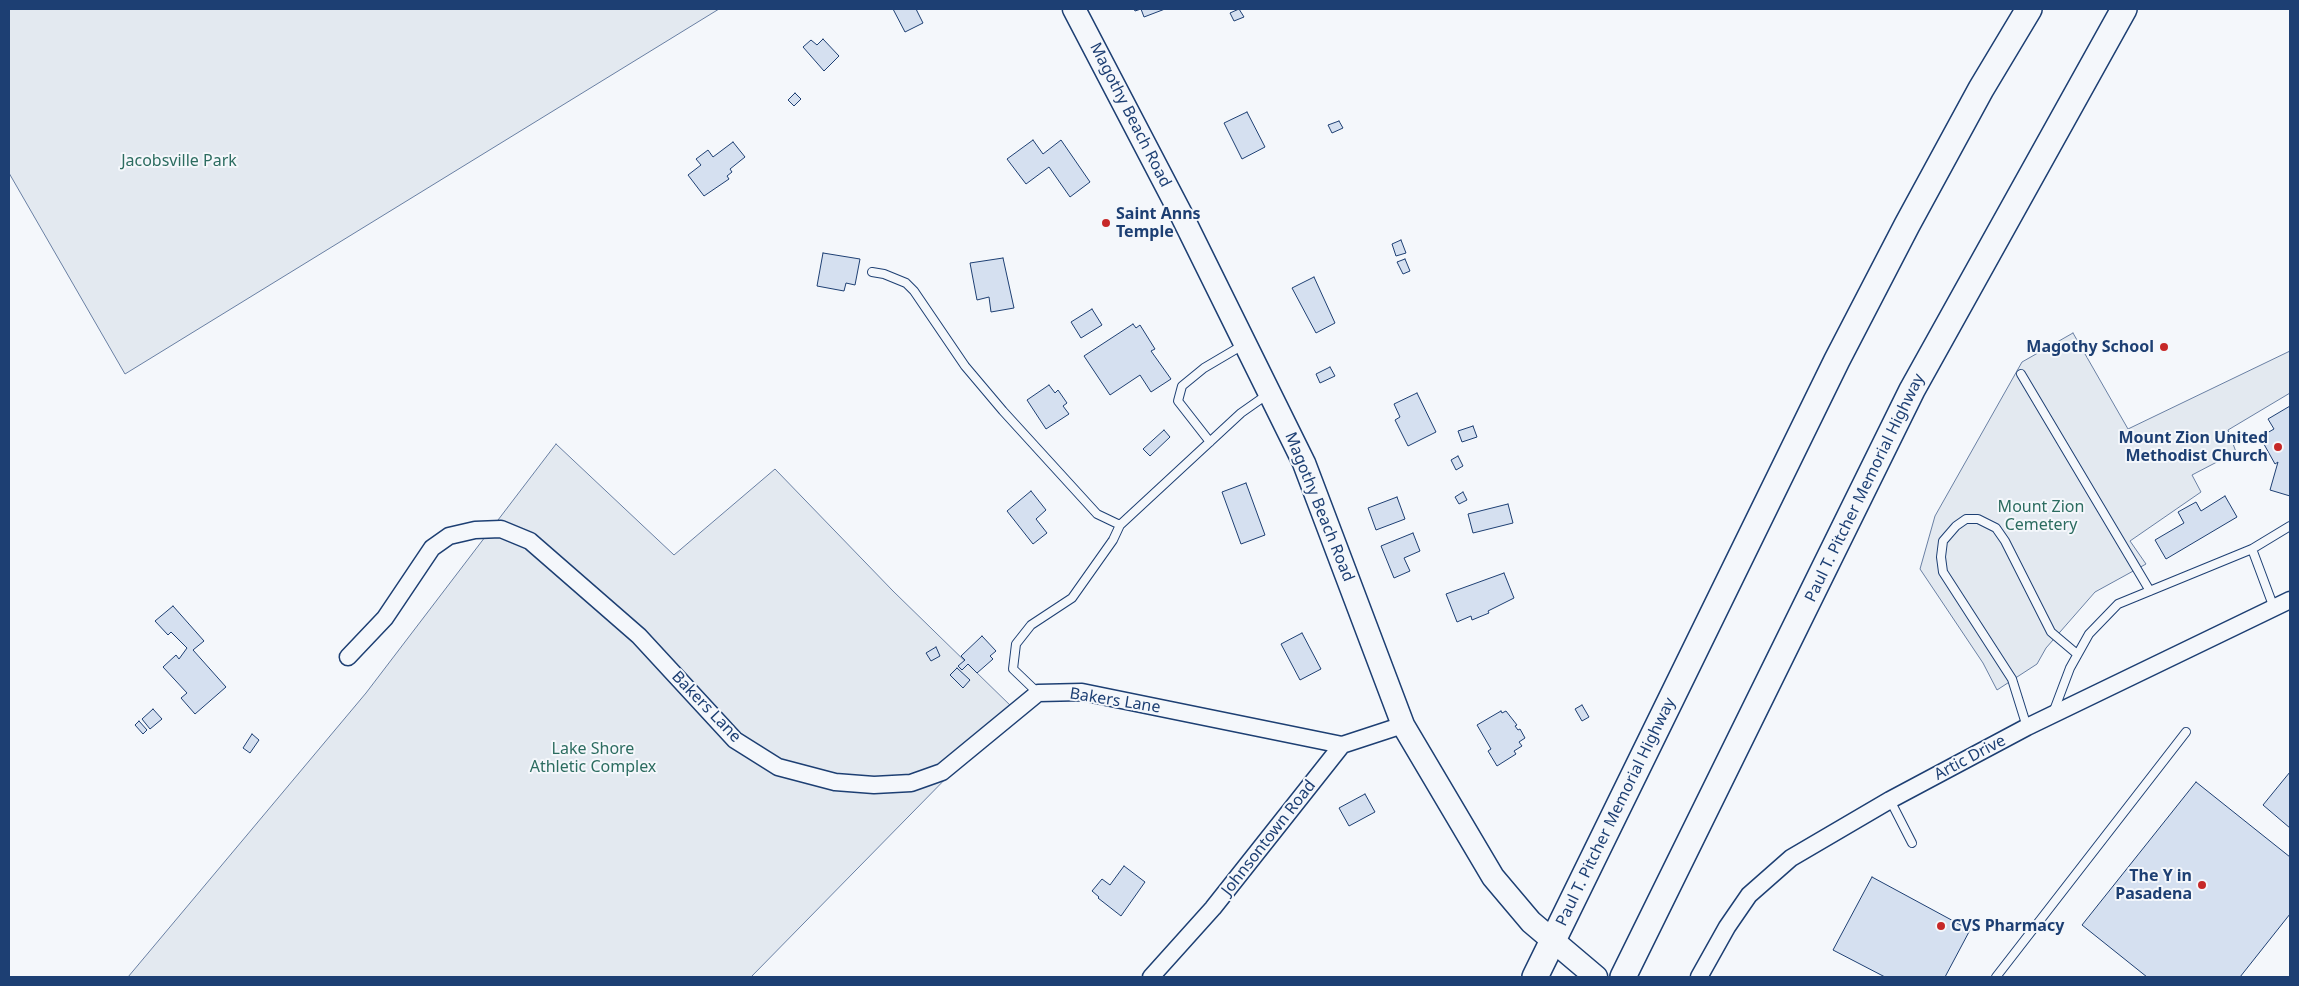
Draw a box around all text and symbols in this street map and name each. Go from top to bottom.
street label: Magothy Beach Road [1085,40,1175,190]
park label: Jacobsville Park [121,151,237,171]
place label: Saint Anns Temple [1116,204,1201,242]
marker: Saint Anns Temple [1100,217,1112,229]
place label: Magothy School [2026,337,2154,357]
marker: Magothy School [2158,341,2170,353]
street label: Paul T. Pitcher Memorial Highway [1801,371,1929,605]
place label: Mount Zion United Methodist Church [2119,428,2268,466]
street label: Magothy Beach Road [1280,429,1358,585]
marker: Mount Zion United Methodist Church [2272,441,2284,453]
park label: Mount Zion Cemetery [1998,497,2084,535]
street label: Bakers Lane [667,667,745,747]
street label: Bakers Lane [1068,684,1162,718]
street label: Paul T. Pitcher Memorial Highway [1552,695,1680,929]
street label: Artic Drive [1931,731,2009,785]
park label: Lake Shore Athletic Complex [530,739,656,777]
street label: Johnsontown Road [1218,776,1320,900]
place label: The Y in Pasadena [2115,866,2192,904]
marker: The Y in Pasadena [2196,879,2208,891]
place label: CVS Pharmacy [1951,916,2064,936]
marker: CVS Pharmacy [1935,920,1947,932]

